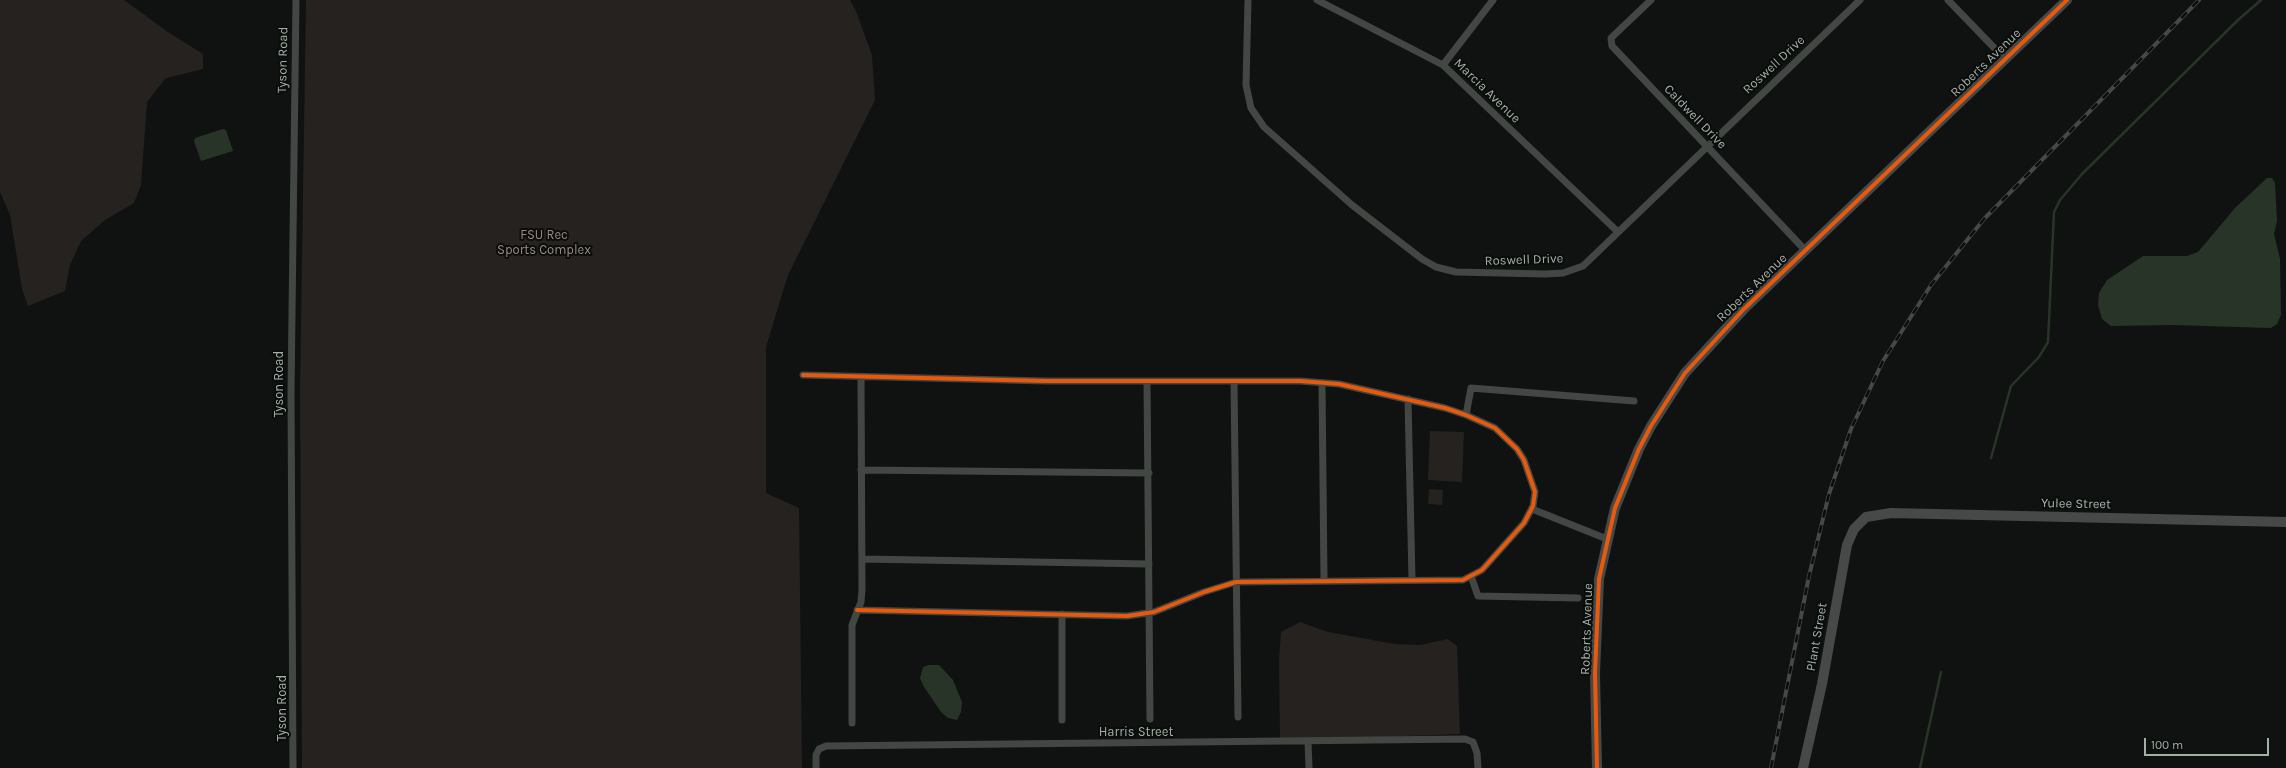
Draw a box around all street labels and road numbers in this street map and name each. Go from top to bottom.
street label: Roberts Avenue [1948,26,2024,100]
street label: Tyson Road [275,27,291,93]
street label: Roswell Drive [1740,32,1808,98]
street label: Marcia Avenue [1450,55,1524,127]
street label: Caldwell Drive [1660,82,1730,152]
street label: Roswell Drive [1484,251,1564,269]
street label: Roberts Avenue [1714,251,1790,325]
street label: Tyson Road [271,351,287,417]
street label: Yulee Street [2041,496,2111,512]
street label: Roberts Avenue [1578,583,1596,675]
street label: Plant Street [1803,601,1831,673]
street label: Tyson Road [274,675,290,741]
street label: Harris Street [1099,724,1173,740]

